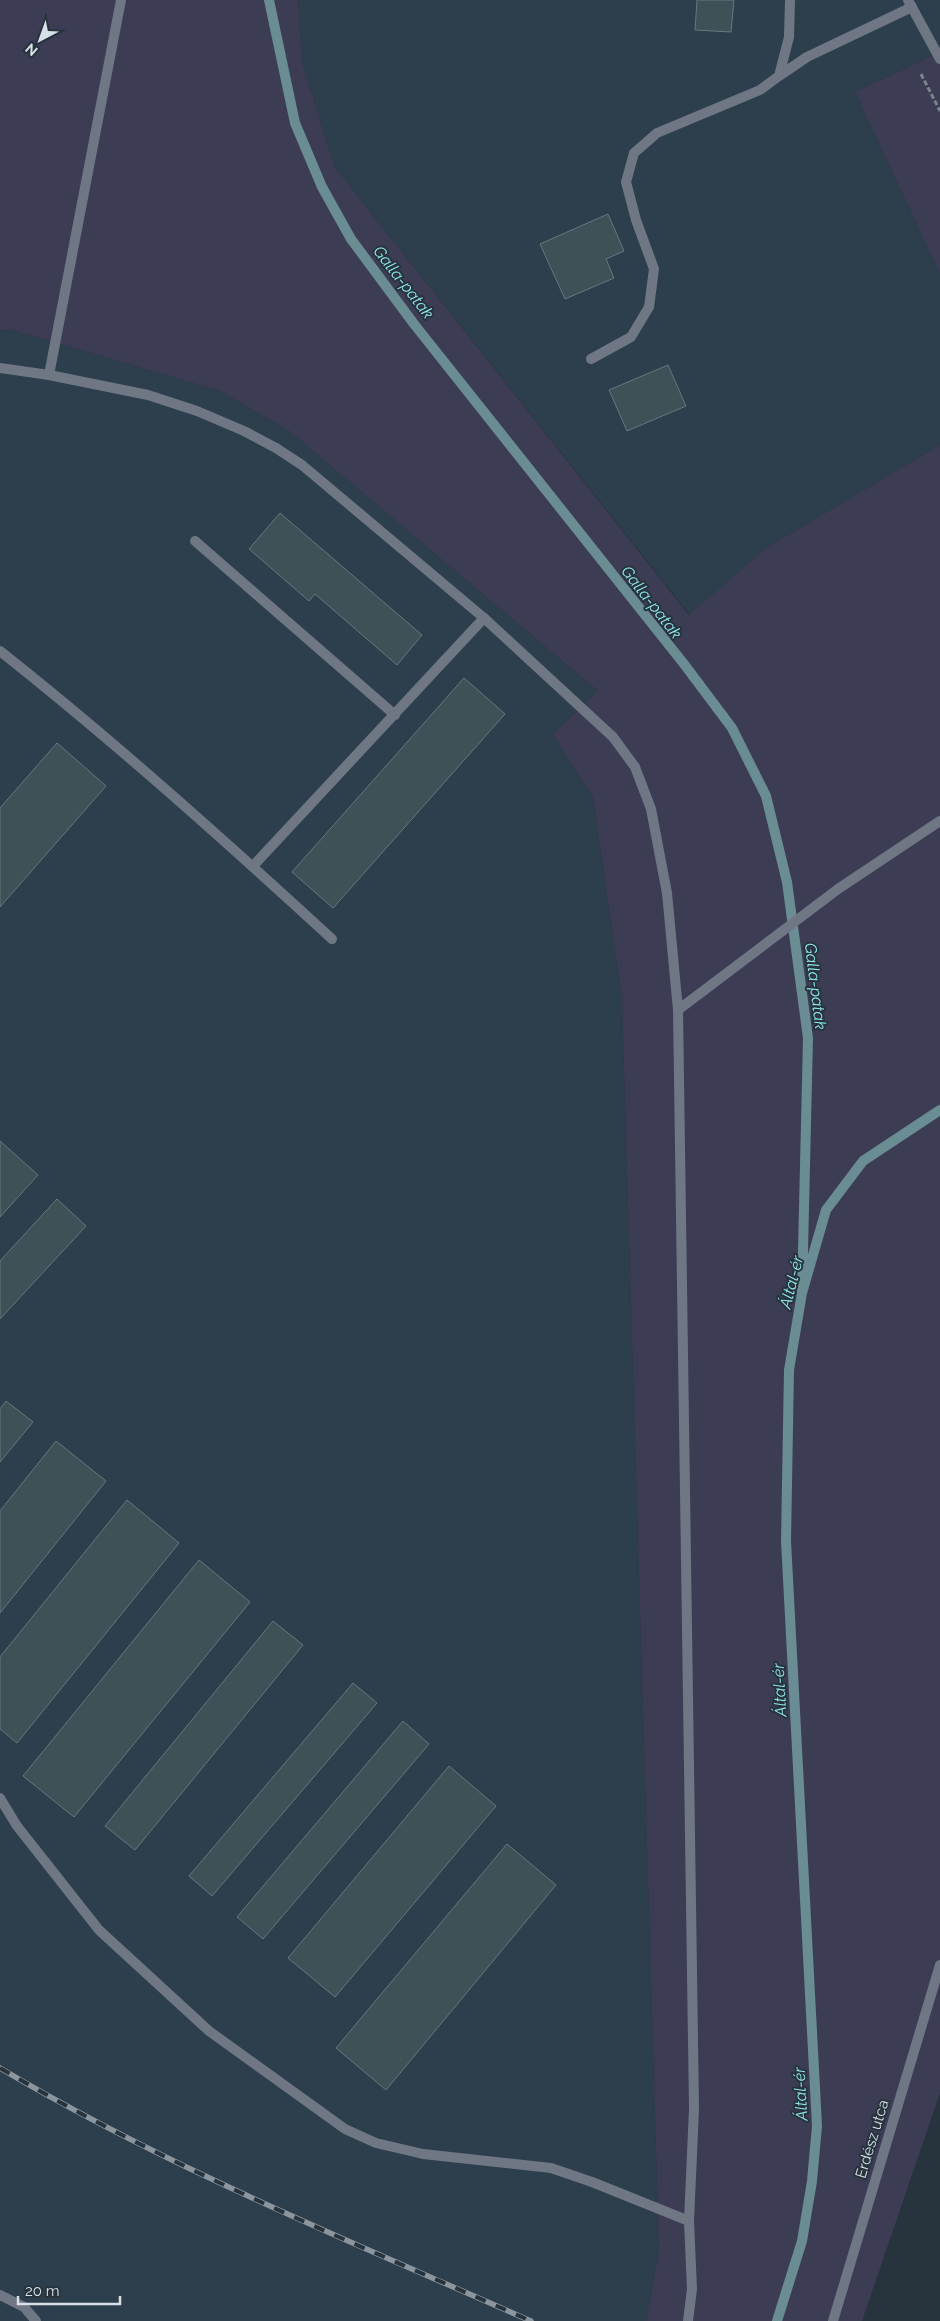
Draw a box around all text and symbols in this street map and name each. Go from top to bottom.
north arrow [15,15,65,65]
text: N [22,40,41,59]
water label: Galla-patak [369,242,438,323]
water label: Galla-patak [617,562,686,643]
water label: Galla-patak [801,942,830,1031]
water label: Által-ér [775,1253,807,1311]
water label: Által-ér [768,1662,790,1718]
water label: Által-ér [789,2066,811,2122]
street label: Erdész utca [852,2098,892,2180]
scale bar [18,2274,120,2306]
text: 20 m [25,2282,60,2300]

